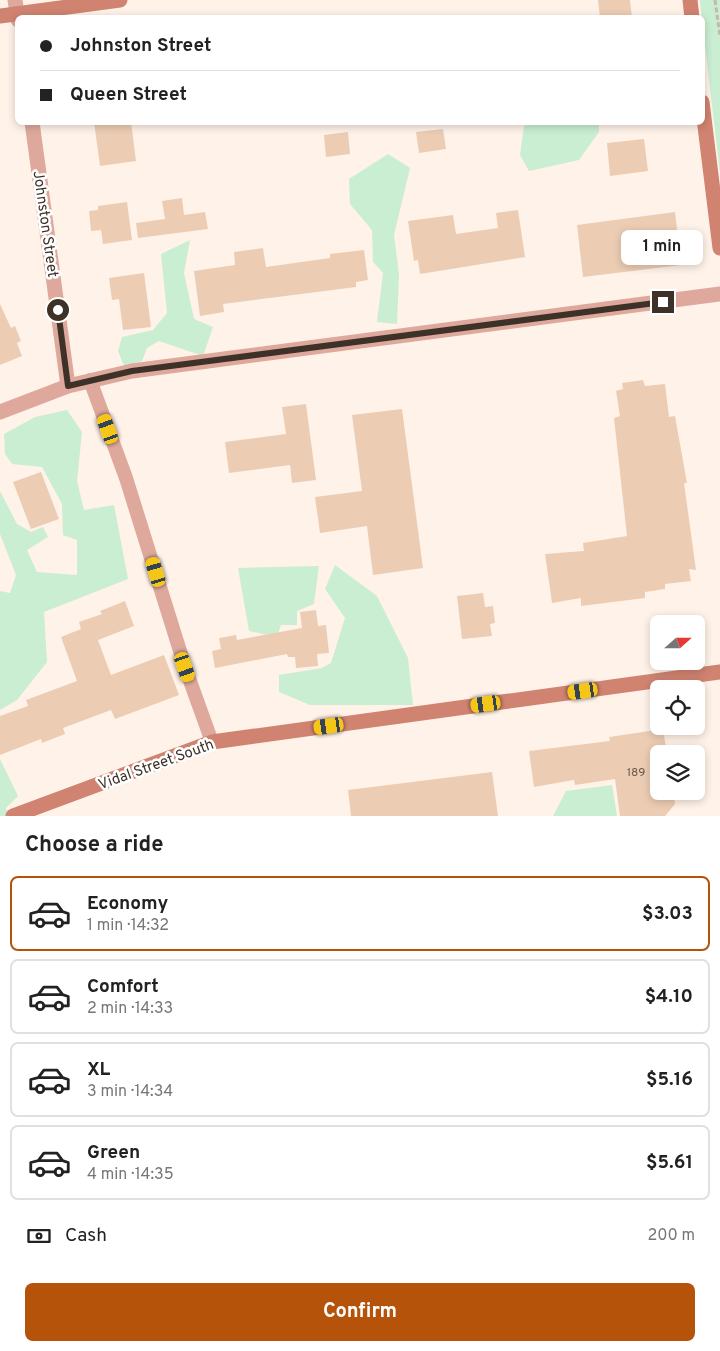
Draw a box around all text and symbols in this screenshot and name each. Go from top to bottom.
text: Johnston Street [70,34,211,58]
text: Queen Street [70,83,187,107]
street label: Johnston Street [28,170,61,279]
callout: 1 min [622,230,704,264]
text: 1 min [643,237,681,257]
route end [652,291,674,313]
route start [47,299,69,321]
car [95,412,120,446]
car [144,555,167,589]
north arrow [650,615,705,670]
map controls [650,615,705,800]
car [173,650,196,684]
button: locate [650,680,705,735]
car [567,681,598,701]
car [470,694,501,714]
car [313,716,344,736]
street label: Vidal Street South [96,736,217,795]
button: layers [650,745,705,800]
house number: 189 [627,765,645,781]
text: Choose a ride [25,832,163,859]
icon: car [27,891,72,936]
text: Economy [87,892,168,916]
text: $3.03 [642,902,693,926]
text: 1 min · 14:32 [87,916,169,936]
icon: car [27,974,72,1019]
text: Comfort [87,975,159,999]
text: $4.10 [645,985,693,1009]
text: 2 min · 14:33 [87,999,173,1019]
icon: car [27,1057,72,1102]
text: XL [87,1058,110,1082]
text: $5.16 [646,1068,693,1092]
text: 3 min · 14:34 [87,1082,173,1102]
icon: car [27,1140,72,1185]
text: Green [87,1141,140,1165]
text: $5.61 [646,1151,693,1175]
text: 4 min · 14:35 [87,1165,174,1185]
icon: cash [25,1222,53,1250]
text: Cash [65,1224,107,1248]
text: 200 m [647,1226,695,1246]
button: Confirm [25,1283,695,1341]

